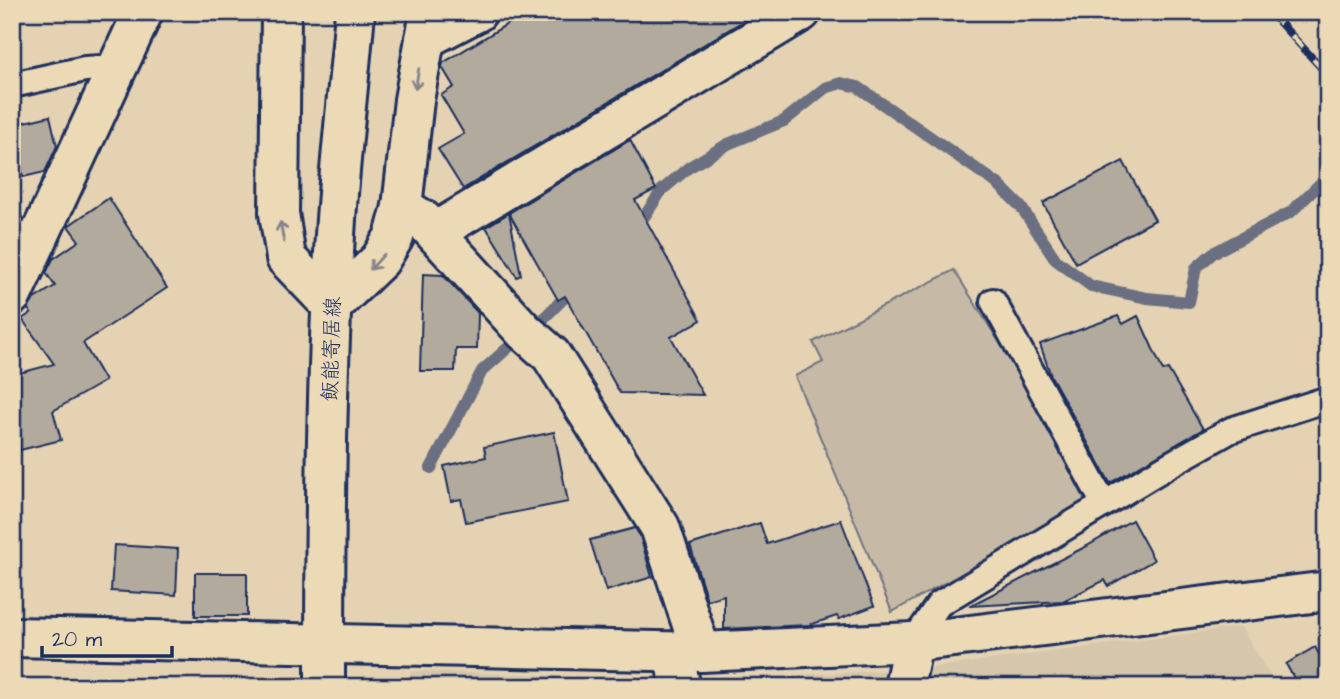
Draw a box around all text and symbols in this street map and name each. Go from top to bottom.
one-way arrow [410,67,423,90]
one-way arrow [275,221,288,244]
one-way arrow [369,253,385,271]
street label: 飯能寄居線 [315,296,348,402]
scale bar [42,615,172,659]
text: 20 m [52,625,103,654]

